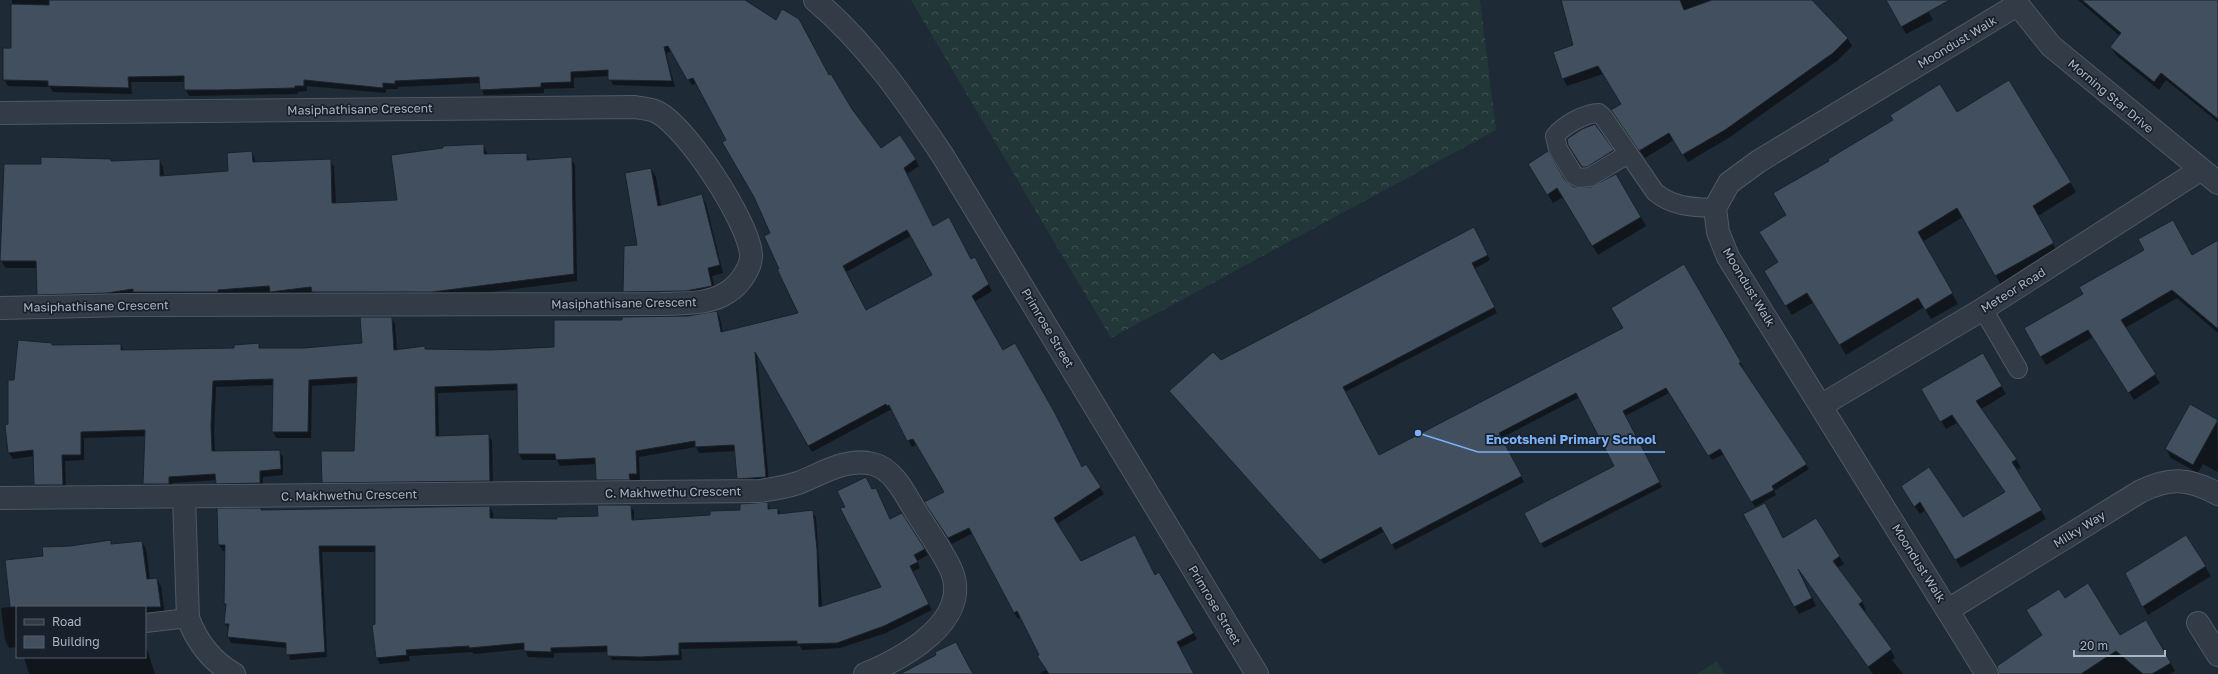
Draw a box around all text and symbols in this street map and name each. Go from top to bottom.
street label: Moondust Walk [1915,12,1999,71]
street label: Morning Star Drive [2065,56,2157,136]
street label: Masiphathisane Crescent [287,100,433,118]
street label: Moondust Walk [1720,245,1779,329]
street label: Meteor Road [1978,264,2048,316]
street label: Primrose Street [1018,286,1078,371]
street label: Masiphathisane Crescent [551,294,697,312]
street label: Masiphathisane Crescent [23,297,169,315]
callout: Encotsheni Primary School [1478,427,1665,452]
text: Encotsheni Primary School [1486,431,1657,447]
street label: C. Makhwethu Crescent [605,483,741,501]
street label: C. Makhwethu Crescent [281,486,417,504]
street label: Milky Way [2050,507,2108,551]
street label: Moondust Walk [1889,521,1949,605]
street label: Primrose Street [1185,563,1245,648]
legend [16,606,146,658]
text: Road [52,614,81,629]
scale bar [2074,632,2165,658]
text: Building [52,634,100,649]
text: 20 m [2080,638,2108,653]

